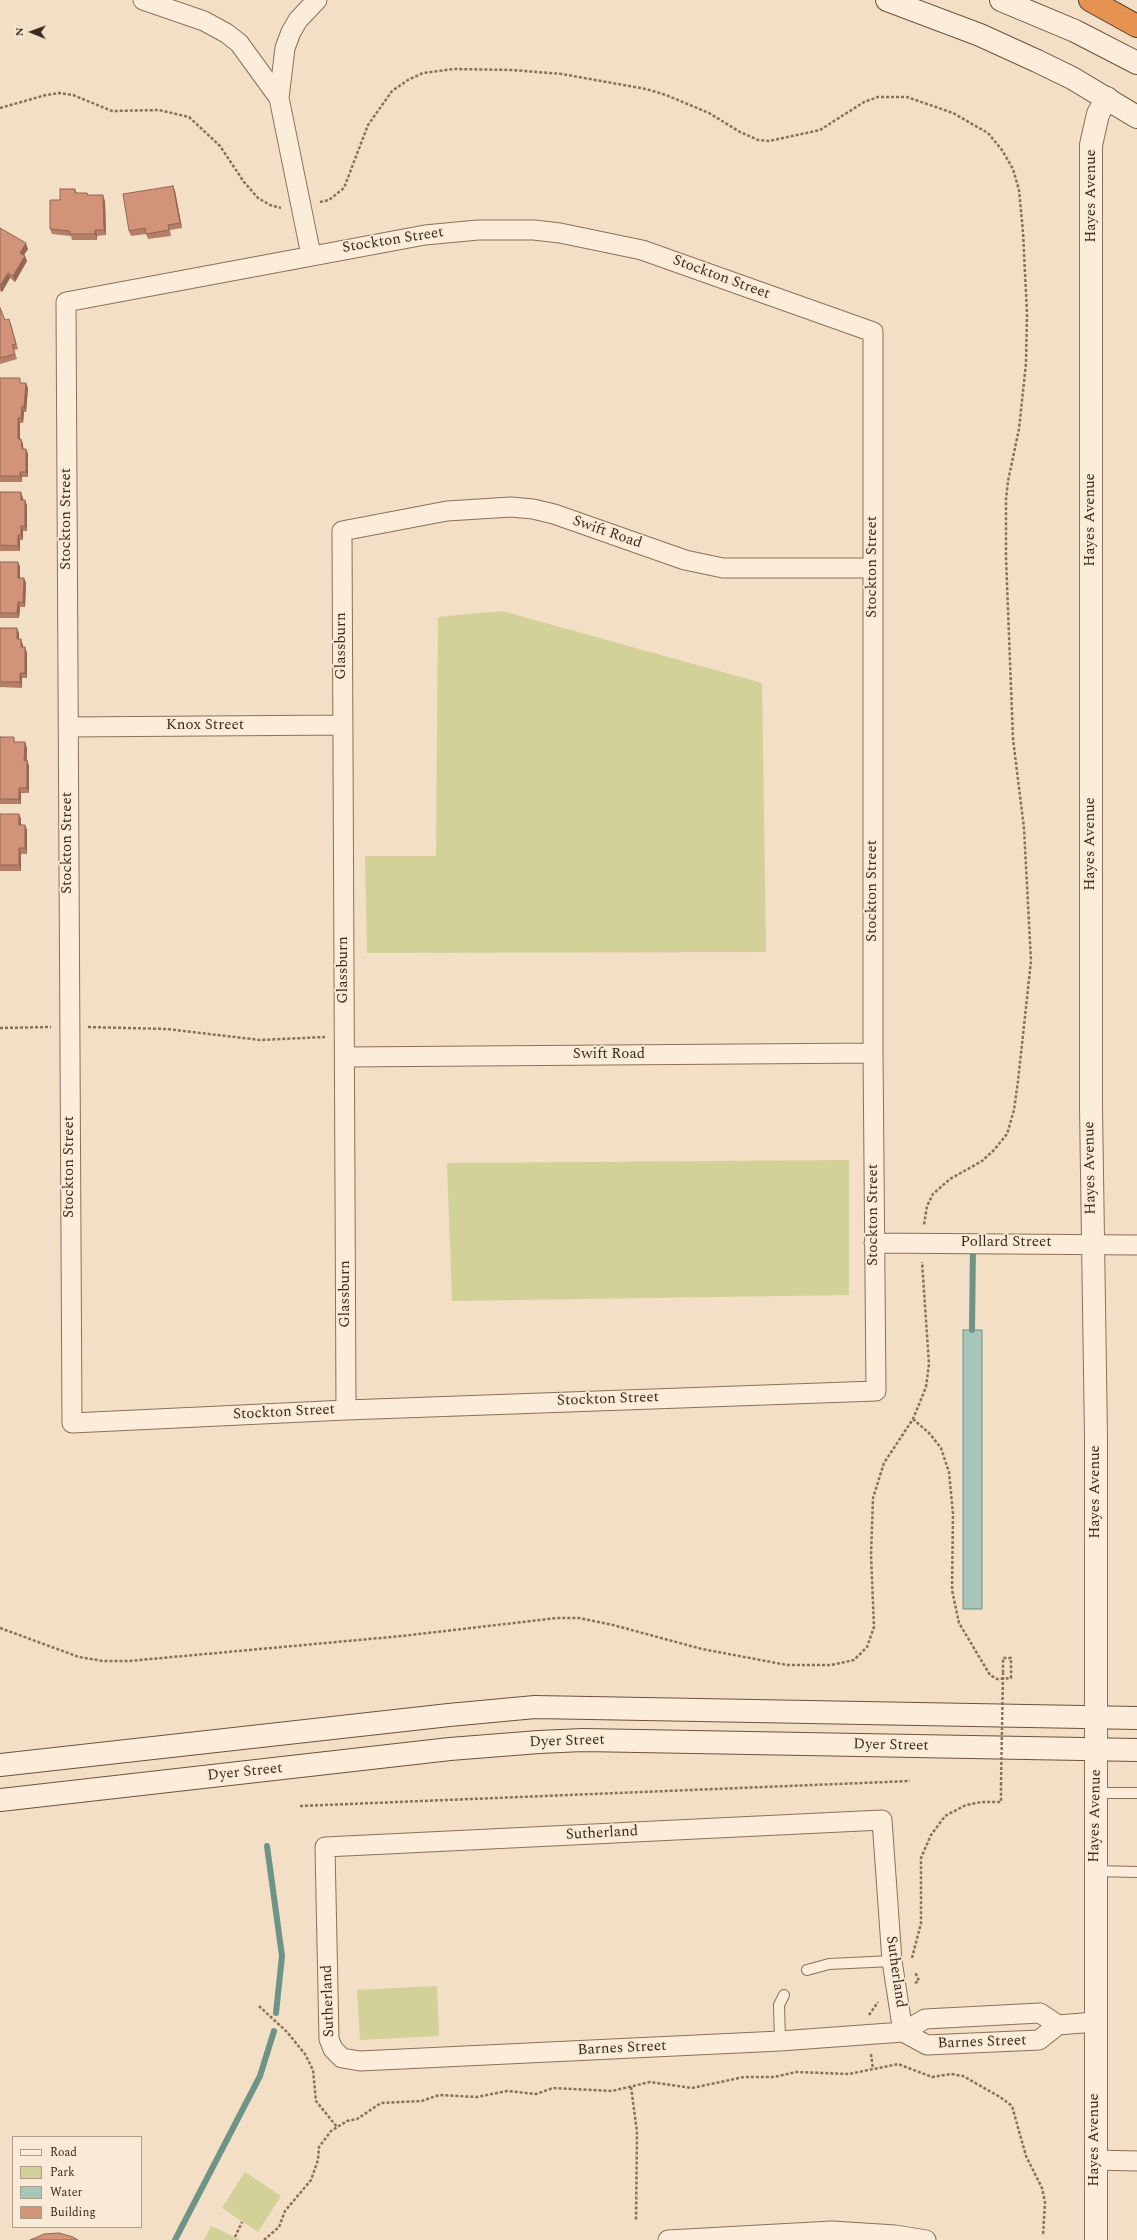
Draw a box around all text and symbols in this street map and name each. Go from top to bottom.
north arrow [12,12,52,52]
text: N [11,27,28,36]
street label: Hayes Avenue [1083,149,1101,243]
street label: Stockton Street [341,224,445,258]
street label: Stockton Street [670,252,772,304]
street label: Stockton Street [58,468,76,570]
street label: Hayes Avenue [1082,473,1100,567]
street label: Swift Road [570,513,644,553]
street label: Stockton Street [864,516,882,618]
street label: Glassburn [333,612,351,680]
street label: Knox Street [166,717,244,735]
street label: Stockton Street [59,792,77,894]
street label: Hayes Avenue [1082,797,1100,891]
street label: Stockton Street [864,840,882,942]
street label: Glassburn [335,936,353,1004]
street label: Swift Road [573,1046,645,1064]
street label: Stockton Street [61,1116,79,1218]
street label: Hayes Avenue [1081,1121,1101,1215]
street label: Stockton Street [865,1164,883,1266]
street label: Pollard Street [961,1234,1051,1252]
street label: Glassburn [337,1260,355,1328]
street label: Stockton Street [557,1389,659,1411]
street label: Stockton Street [233,1401,335,1425]
street label: Hayes Avenue [1087,1445,1105,1539]
street label: Dyer Street [529,1732,605,1752]
street label: Dyer Street [853,1736,929,1756]
street label: Dyer Street [207,1760,283,1786]
street label: Hayes Avenue [1086,1769,1106,1863]
street label: Sutherland [565,1823,639,1845]
street label: Sutherland [881,1935,909,2009]
street label: Sutherland [319,1964,339,2038]
street label: Barnes Street [937,2032,1027,2054]
street label: Barnes Street [577,2038,667,2060]
street label: Hayes Avenue [1086,2093,1104,2187]
legend [12,2136,142,2228]
text: Road [50,2143,77,2162]
text: Park [50,2163,75,2182]
text: Water [50,2183,82,2202]
text: Building [50,2203,96,2222]

